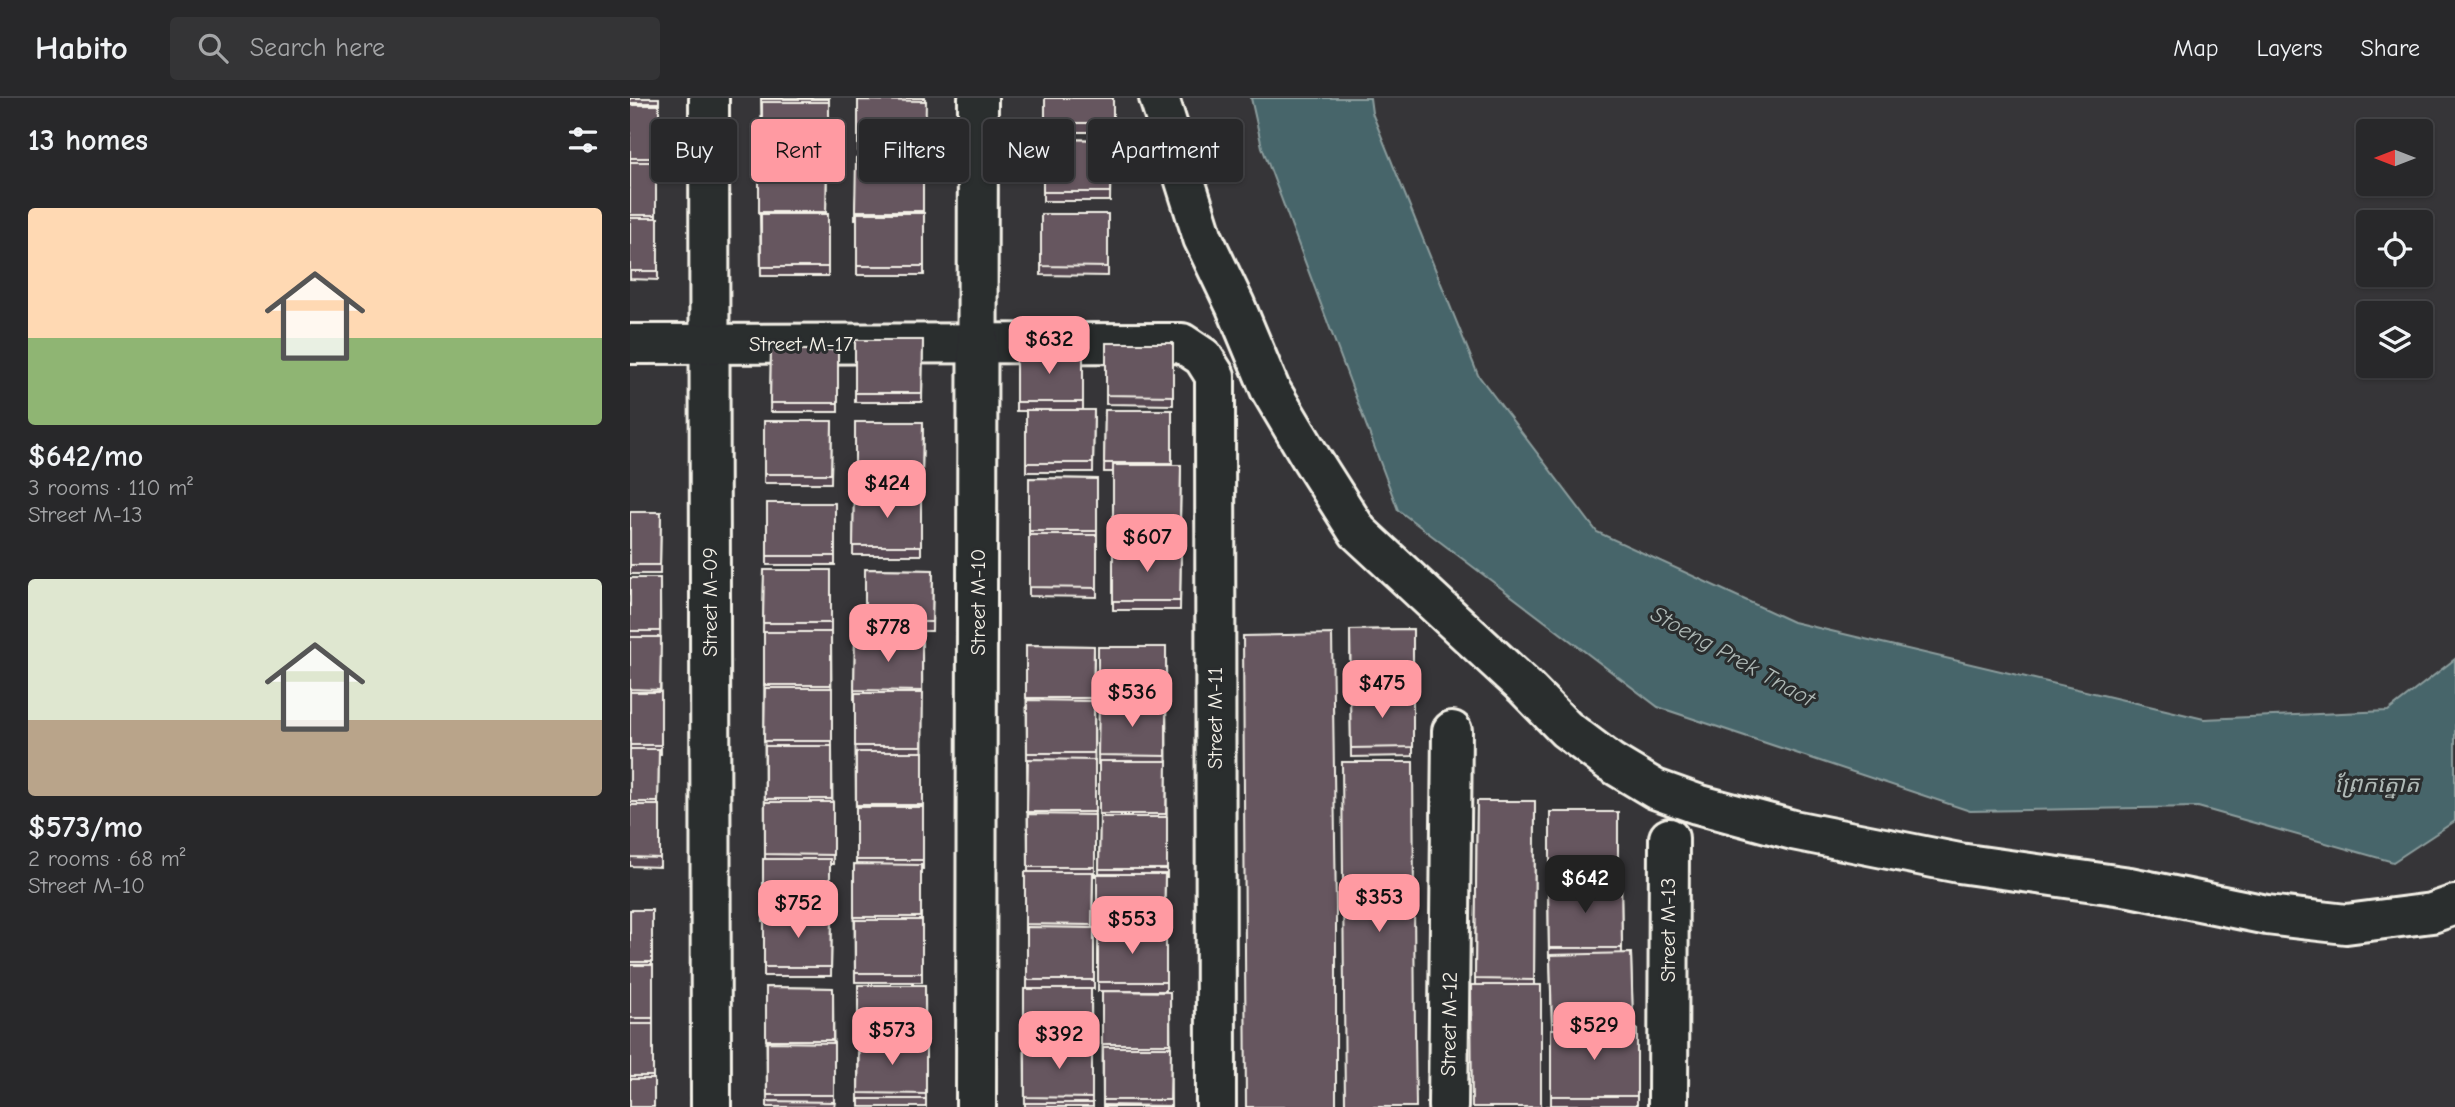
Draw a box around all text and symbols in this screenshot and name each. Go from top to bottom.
search box [170,17,660,80]
text: Habito [35,29,128,67]
icon: search [194,29,232,67]
text: Search here [250,33,385,63]
text: Map [2173,34,2219,62]
text: Layers [2257,34,2322,62]
text: Share [2360,34,2420,62]
chip: Buy [651,119,737,182]
chip: Rent [751,119,845,182]
chip: Filters [859,119,969,182]
chip: New [983,119,1074,182]
chip: Apartment [1088,119,1243,182]
north arrow [2356,119,2432,196]
map controls [2356,119,2433,378]
icon: filters [564,121,602,159]
text: 13 homes [28,123,148,158]
button: locate [2356,210,2433,287]
icon: home [252,253,378,379]
button: layers [2356,301,2433,378]
pin: $632 [1008,316,1090,376]
text: $632 [1025,325,1073,352]
street label: Street M-17 [749,332,853,356]
text: $642/mo [28,439,143,474]
pin: $424 [846,460,928,520]
text: $424 [864,469,910,496]
text: 3 rooms · 110 m² [28,474,193,501]
text: Street M-13 [28,501,143,528]
pin: $607 [1106,514,1188,574]
text: $607 [1122,523,1172,550]
street label: Street M-09 [698,547,722,657]
street label: Street M-10 [966,549,990,655]
water label: Stoeng Prek Tnaot [1646,600,1821,714]
pin: $778 [847,604,929,664]
text: $778 [865,613,911,640]
icon: home [252,624,378,750]
pin: $475 [1341,660,1423,720]
street label: Street M-11 [1203,667,1227,769]
text: $475 [1358,669,1406,696]
pin: $536 [1091,670,1173,729]
text: $536 [1107,678,1157,705]
water label: ព្រែកត្នោត [2335,771,2421,799]
text: $573/mo [28,810,143,845]
text: 2 rooms · 68 m² [28,845,186,872]
pin: $642 [1544,856,1626,915]
text: $642 [1561,864,1609,891]
text: Street M-10 [28,872,145,899]
pin: $353 [1338,874,1420,934]
street label: Street M-13 [1656,878,1680,982]
pin: $752 [757,880,839,940]
text: $353 [1355,883,1403,910]
text: $752 [774,889,822,916]
pin: $553 [1091,896,1173,956]
text: $553 [1107,905,1157,932]
street label: Street M-12 [1436,971,1462,1077]
pin: $529 [1553,1002,1635,1062]
pin: $573 [851,1007,933,1067]
text: $529 [1569,1011,1619,1038]
pin: $392 [1018,1012,1100,1071]
text: $573 [868,1016,916,1043]
text: $392 [1035,1020,1083,1047]

